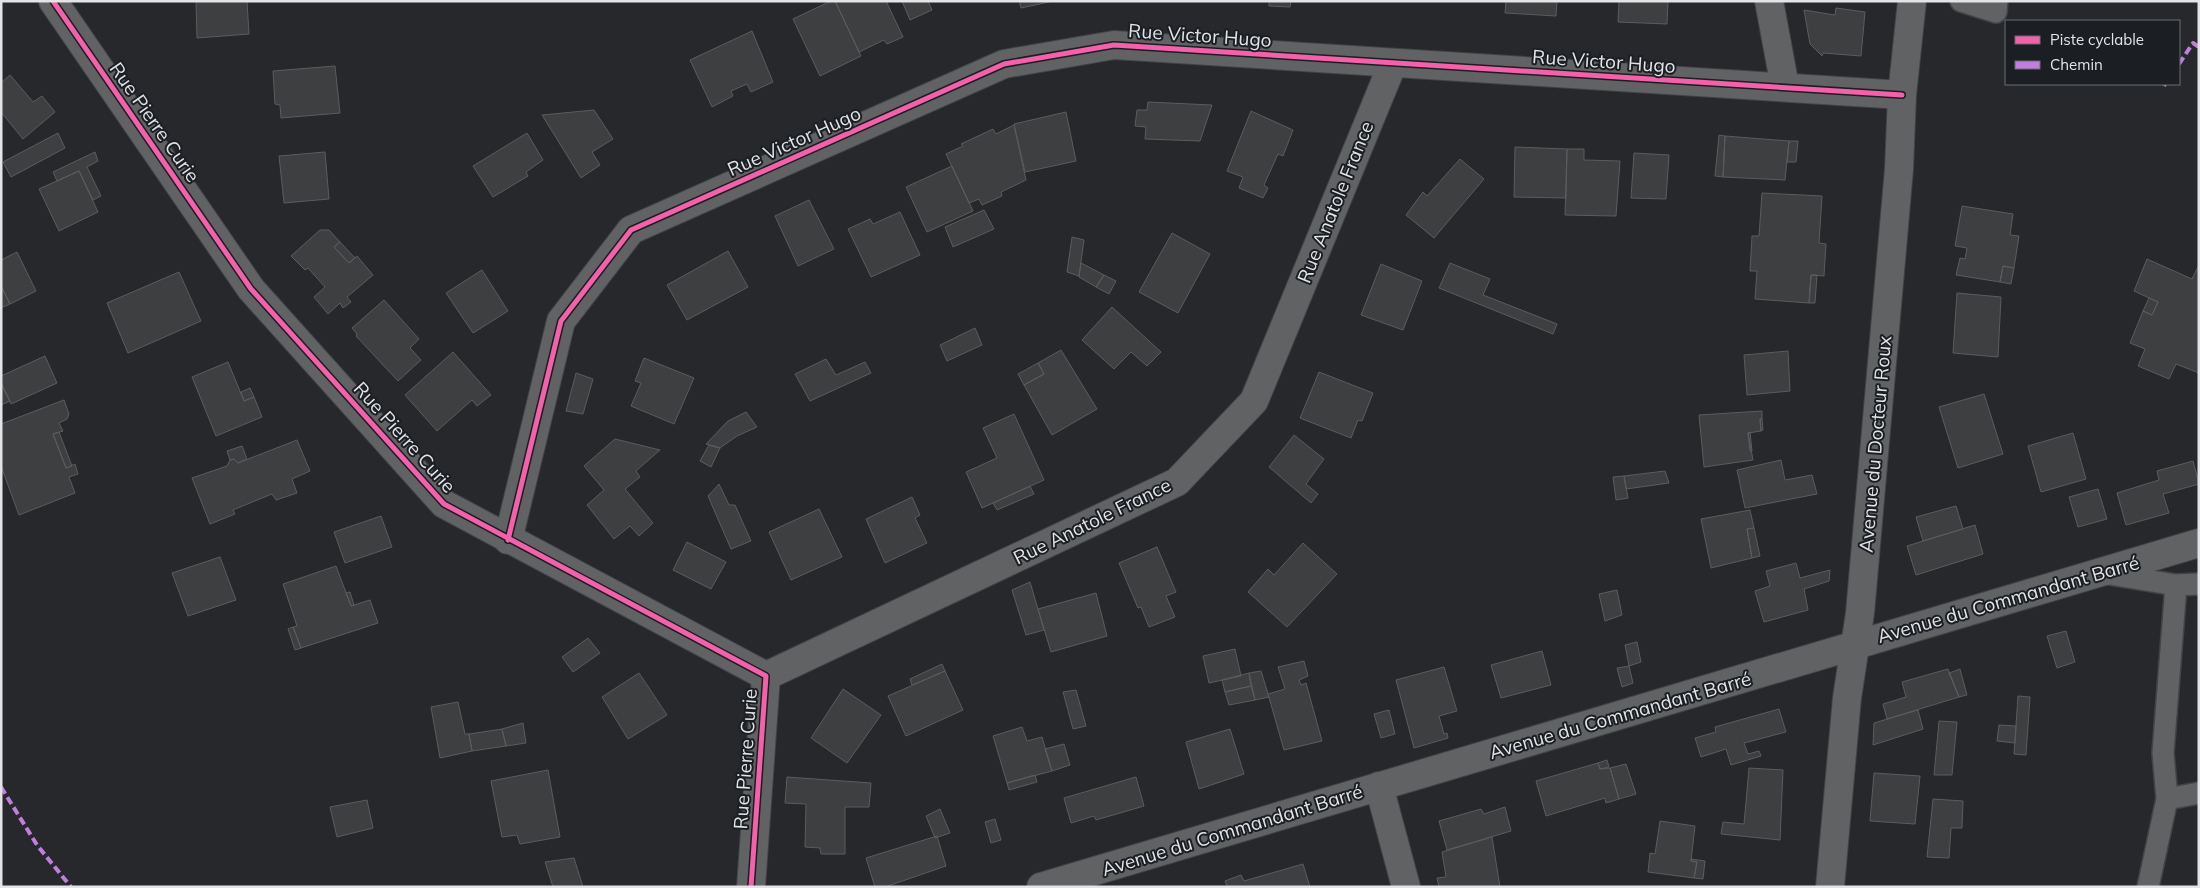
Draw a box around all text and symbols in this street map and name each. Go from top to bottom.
street label: Rue Victor Hugo [1127,18,1273,52]
legend [2005,20,2180,85]
text: Piste cyclable [2050,30,2144,49]
street label: Rue Victor Hugo [1531,44,1677,78]
text: Chemin [2050,55,2103,74]
street label: Rue Pierre Curie [105,57,205,187]
street label: Rue Victor Hugo [723,101,865,181]
street label: Rue Anatole France [1292,118,1378,286]
street label: Avenue du Docteur Roux [1854,335,1896,553]
street label: Rue Pierre Curie [349,377,461,497]
street label: Rue Anatole France [1009,472,1175,570]
street label: Avenue du Commandant Barré [1874,550,2142,648]
street label: Avenue du Commandant Barré [1486,666,1754,764]
street label: Rue Pierre Curie [728,688,762,830]
street label: Avenue du Commandant Barré [1099,779,1365,881]

